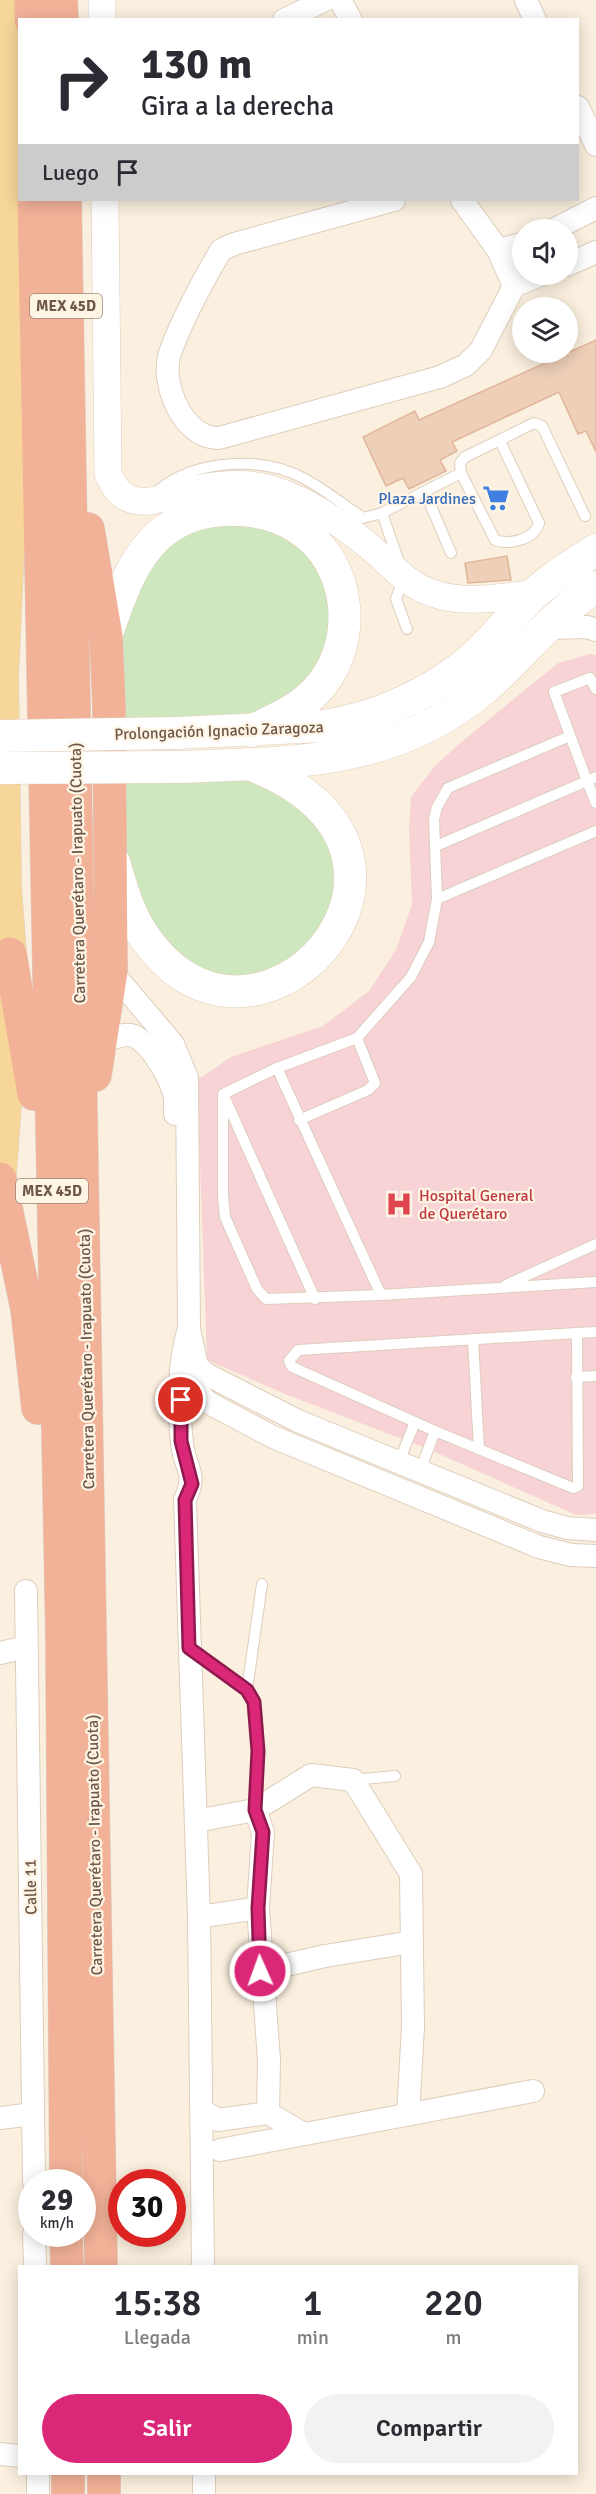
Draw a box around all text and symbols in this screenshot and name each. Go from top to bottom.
text: 130 m [141,39,252,90]
icon: right [42,42,120,120]
text: Gira a la derecha [141,90,334,123]
icon: arrive [111,156,144,189]
text: Luego [42,159,99,186]
map controls [512,219,578,363]
button: sound [512,219,578,285]
road number: MEX 45D [30,294,102,318]
button: layers [512,297,578,363]
supermarket icon: Plaza Jardines [481,483,511,513]
place label: Plaza Jardines [378,489,476,509]
street label: Prolongación Ignacio Zaragoza [114,717,324,745]
street label: Carretera Querétaro - Irapuato (Cuota) [66,742,90,1004]
road number: MEX 45D [16,1179,88,1203]
place label: Hospital General de Querétaro [419,1186,534,1224]
hospital icon: Hospital General de Querétaro [384,1189,414,1219]
street label: Carretera Querétaro - Irapuato (Cuota) [75,1228,99,1490]
pin [155,1374,206,1425]
icon: arrive [164,1383,197,1416]
street label: Carretera Querétaro - Irapuato (Cuota) [83,1714,107,1976]
street label: Calle 11 [21,1859,41,1915]
position arrow [228,1939,292,2003]
speed limit sign: 30 [108,2169,186,2247]
text: 29 [41,2182,73,2219]
text: km/h [40,2214,74,2232]
text: 15:38 [113,2281,201,2326]
text: 1 [303,2281,323,2326]
text: 220 [424,2281,483,2326]
text: Llegada [124,2325,191,2350]
text: min [297,2325,329,2350]
text: m [445,2325,461,2350]
button: Salir [42,2394,292,2463]
button: Compartir [304,2394,554,2463]

